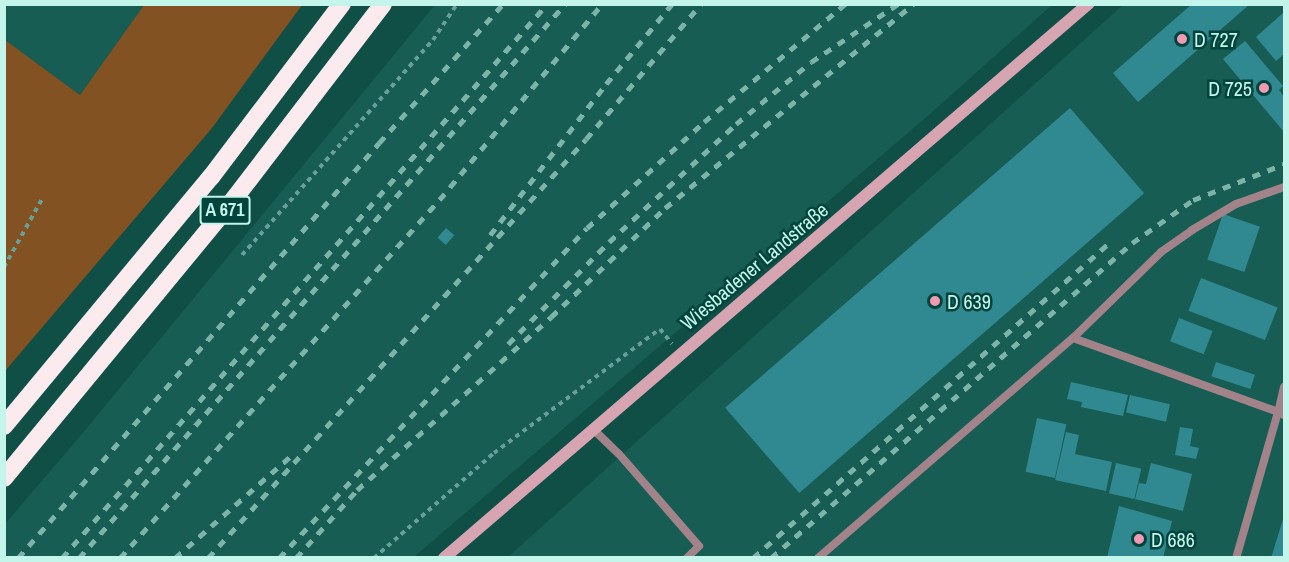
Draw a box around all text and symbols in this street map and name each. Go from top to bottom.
place label: D 727 [1194,27,1238,51]
marker: D 727 [1175,32,1189,46]
place label: D 725 [1208,76,1252,100]
marker: D 725 [1257,81,1271,95]
road number: A 671 [198,195,252,225]
street label: Wiesbadener Landstraße [675,197,833,335]
place label: D 639 [947,289,991,313]
marker: D 639 [928,294,942,308]
place label: D 686 [1151,527,1195,551]
marker: D 686 [1132,532,1146,546]

